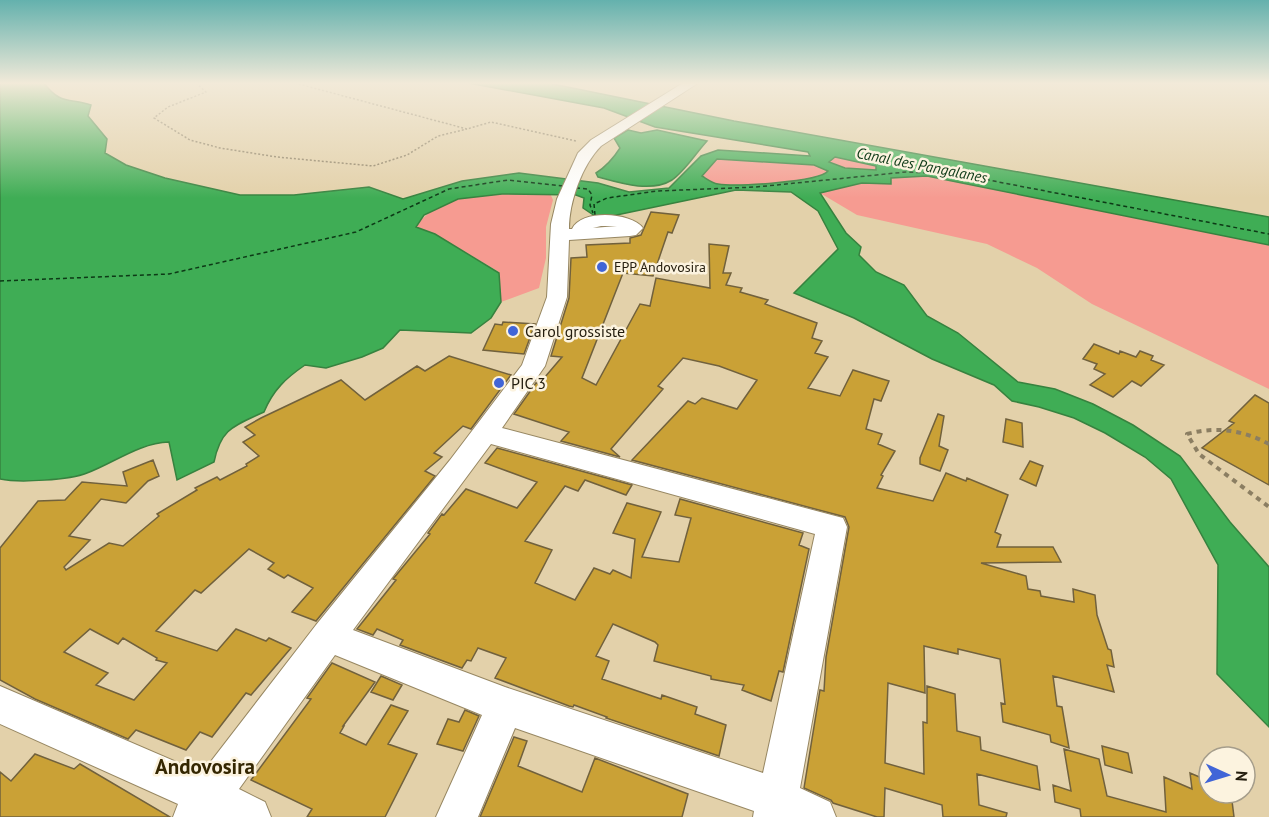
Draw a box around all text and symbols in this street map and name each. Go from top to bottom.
water label: Canal des Pangalanes [855,143,989,187]
place label: EPP Andovosira [614,258,706,276]
marker: EPP Andovosira [595,260,609,274]
place label: Carol grossiste [525,321,625,341]
marker: Carol grossiste [506,324,520,338]
place label: PIC 3 [511,373,546,393]
marker: PIC 3 [492,376,506,390]
north arrow [1197,745,1257,805]
district label: Andovosira [155,753,255,780]
text: N [1232,770,1252,782]

